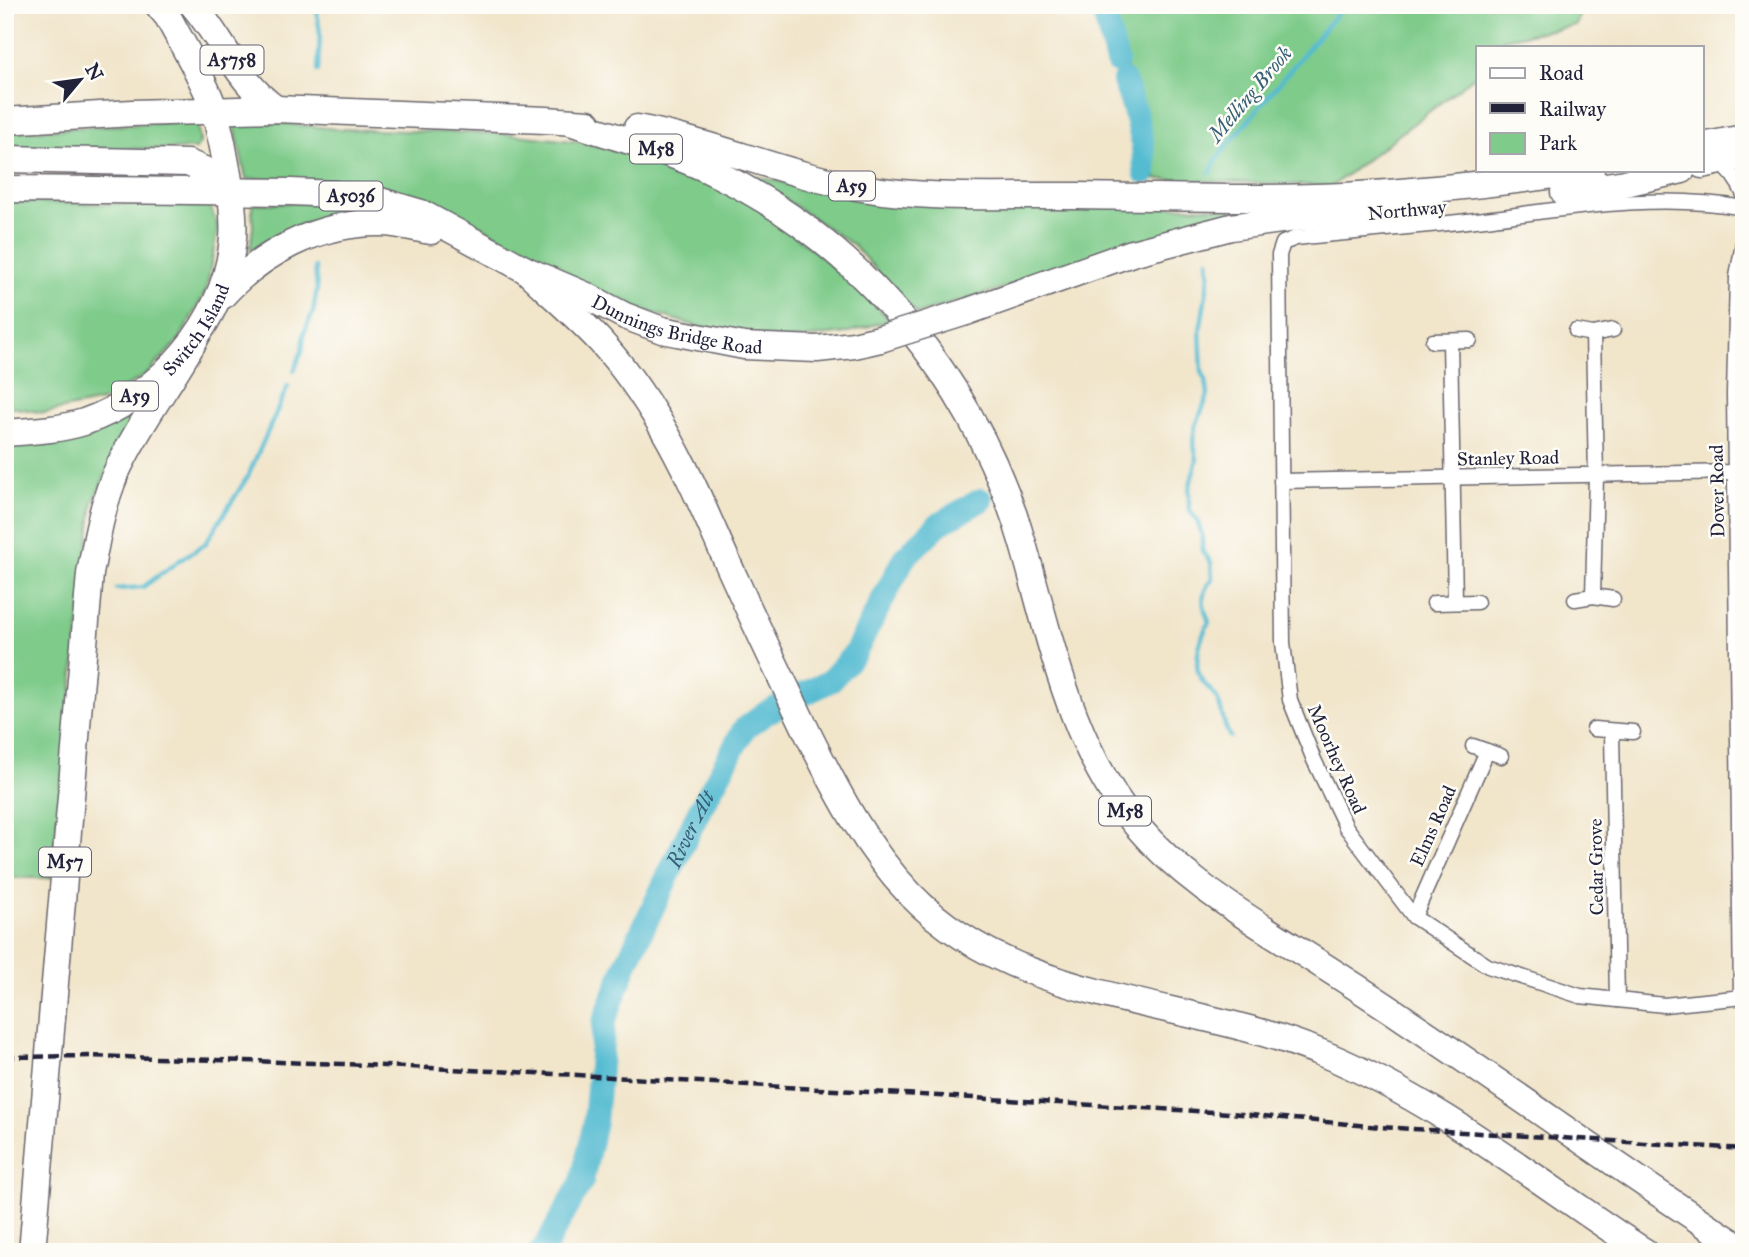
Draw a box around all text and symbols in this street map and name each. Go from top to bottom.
water label: Melling Brook [1201,40,1298,149]
north arrow [46,46,116,116]
road number: A5758 [201,46,264,74]
legend [1476,46,1704,172]
text: N [80,59,108,85]
text: Road [1539,60,1584,86]
text: Railway [1539,96,1607,122]
text: Park [1539,130,1577,156]
road number: M58 [630,134,682,164]
road number: A59 [829,172,875,201]
road number: A5036 [320,182,382,210]
street label: Northway [1367,195,1448,225]
street label: Switch Island [157,280,234,380]
street label: Dunnings Bridge Road [588,289,763,358]
road number: A59 [112,382,158,410]
street label: Dover Road [1705,444,1729,538]
street label: Stanley Road [1457,446,1560,470]
street label: Moorhey Road [1303,701,1372,818]
street label: Elms Road [1405,782,1461,870]
water label: River Alt [660,785,721,873]
road number: M58 [1099,796,1151,826]
street label: Cedar Grove [1584,818,1608,916]
road number: M57 [39,848,91,876]

